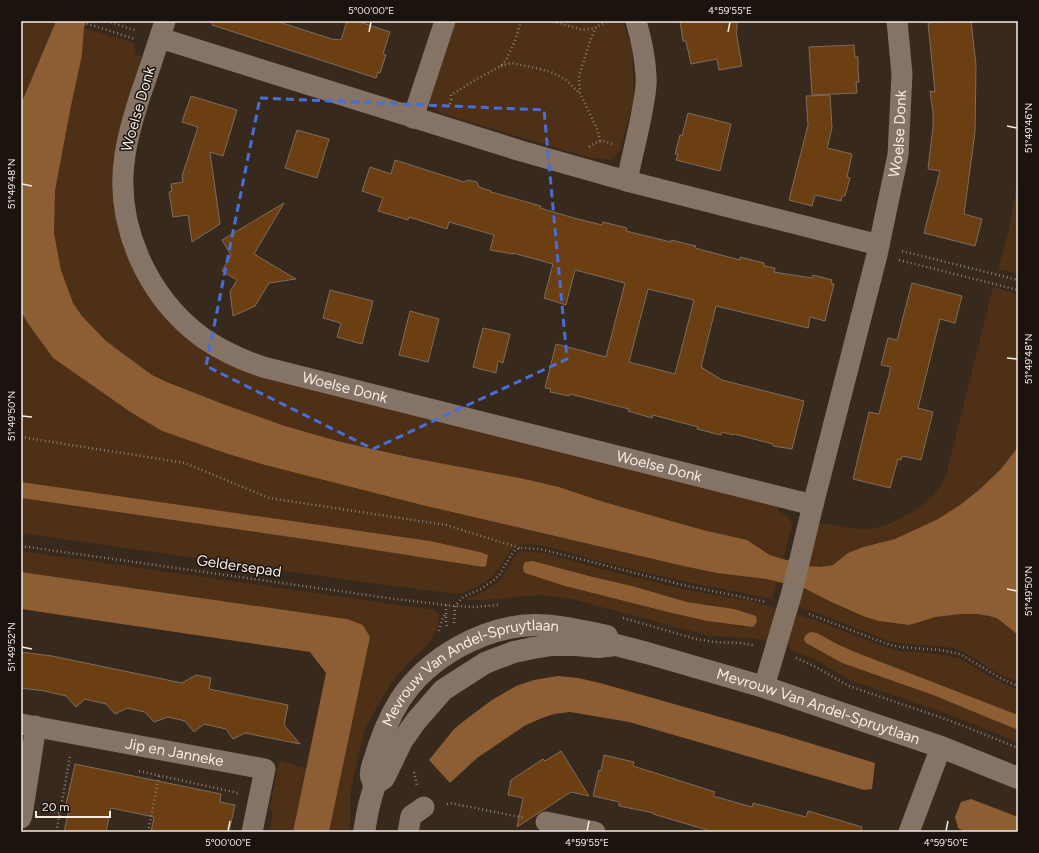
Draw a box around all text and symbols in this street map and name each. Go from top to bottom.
text: 5°00'00"E [348,4,394,17]
text: 4°59'55"E [708,4,752,17]
street label: Woelse Donk [117,64,159,154]
street label: Woelse Donk [885,89,910,179]
text: 51°49'46"N [1022,103,1035,153]
text: 51°49'48"N [5,159,18,209]
text: 51°49'48"N [1022,334,1035,384]
street label: Woelse Donk [300,368,390,407]
text: 51°49'50"N [5,391,18,441]
street label: Woelse Donk [614,447,704,486]
street label: Geldersepad [195,551,283,581]
text: 51°49'50"N [1022,566,1035,616]
street label: Mevrouw Van Andel-Spruytlaan [378,616,560,730]
text: 51°49'52"N [5,622,18,672]
street label: Mevrouw Van Andel-Spruytlaan [714,665,922,748]
street label: Jip en Janneke [124,734,225,770]
scale bar [36,793,110,819]
text: 20 m [42,800,70,814]
text: 5°00'00"E [205,836,251,849]
text: 4°59'55"E [565,836,609,849]
text: 4°59'50"E [924,836,968,849]

